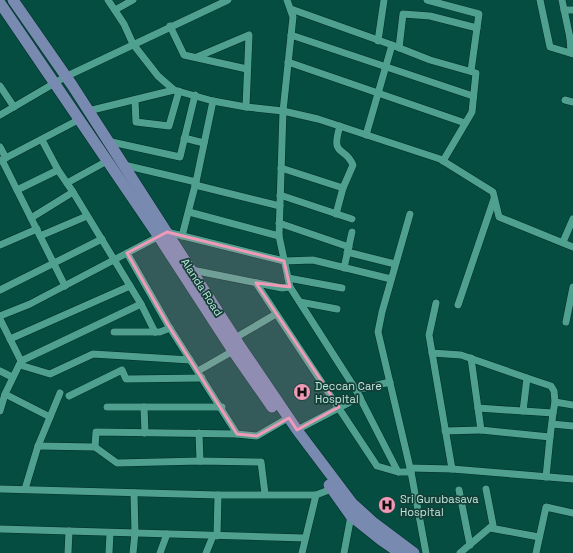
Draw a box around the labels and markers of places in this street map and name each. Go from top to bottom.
place label: Deccan Care Hospital [315,379,382,406]
hospital icon: Deccan Care Hospital [292,382,312,402]
place label: Sri Gurubasava Hospital [400,492,479,519]
hospital icon: Sri Gurubasava Hospital [377,495,397,515]

